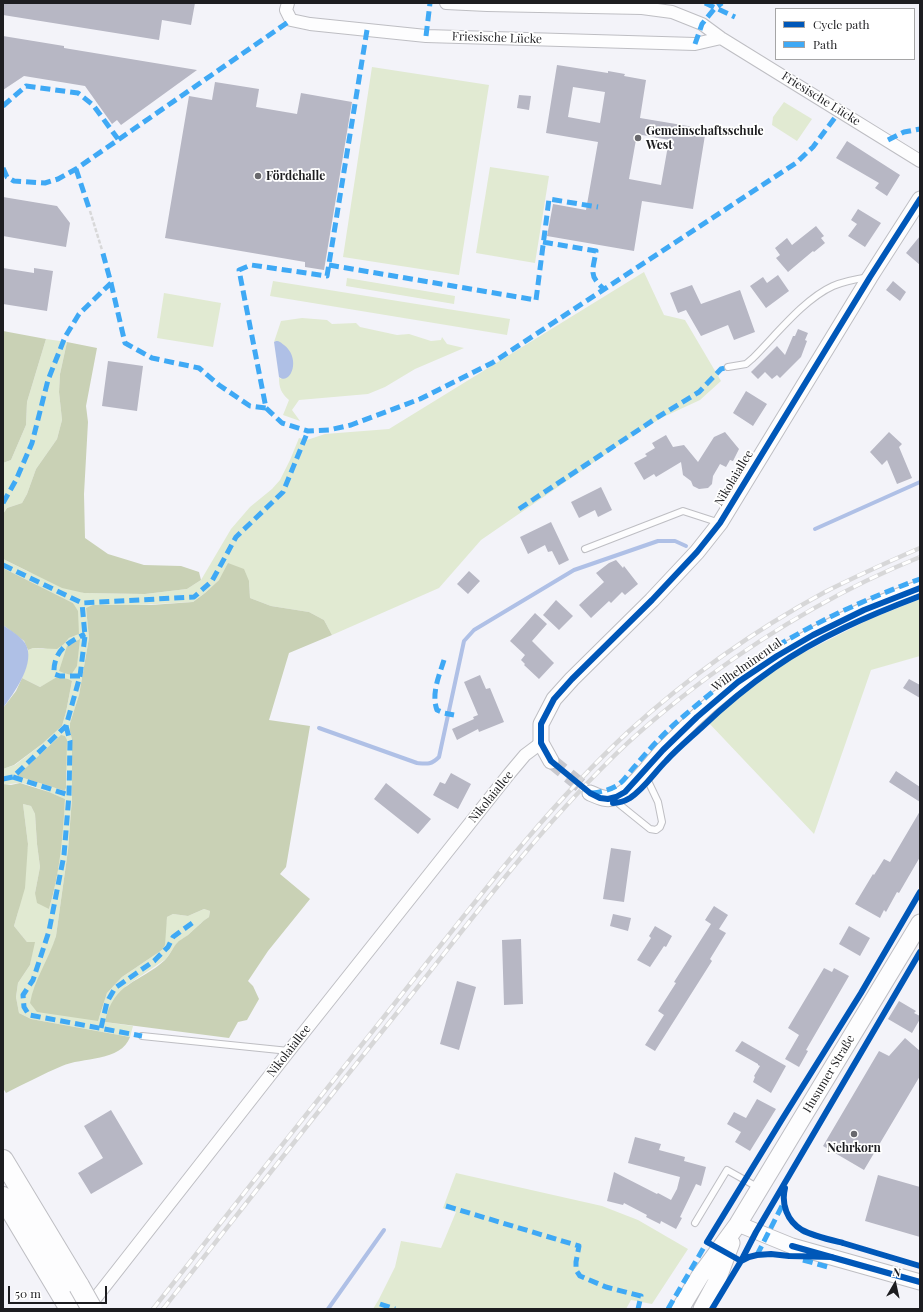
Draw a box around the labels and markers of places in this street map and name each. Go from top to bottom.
place label: Gemeinschaftsschule West [646,124,764,152]
marker: Gemeinschaftsschule West [633,133,643,143]
place label: Fördehalle [266,169,325,183]
marker: Fördehalle [253,171,263,181]
marker: Nehrkorn [849,1129,859,1139]
place label: Nehrkorn [827,1141,881,1155]

